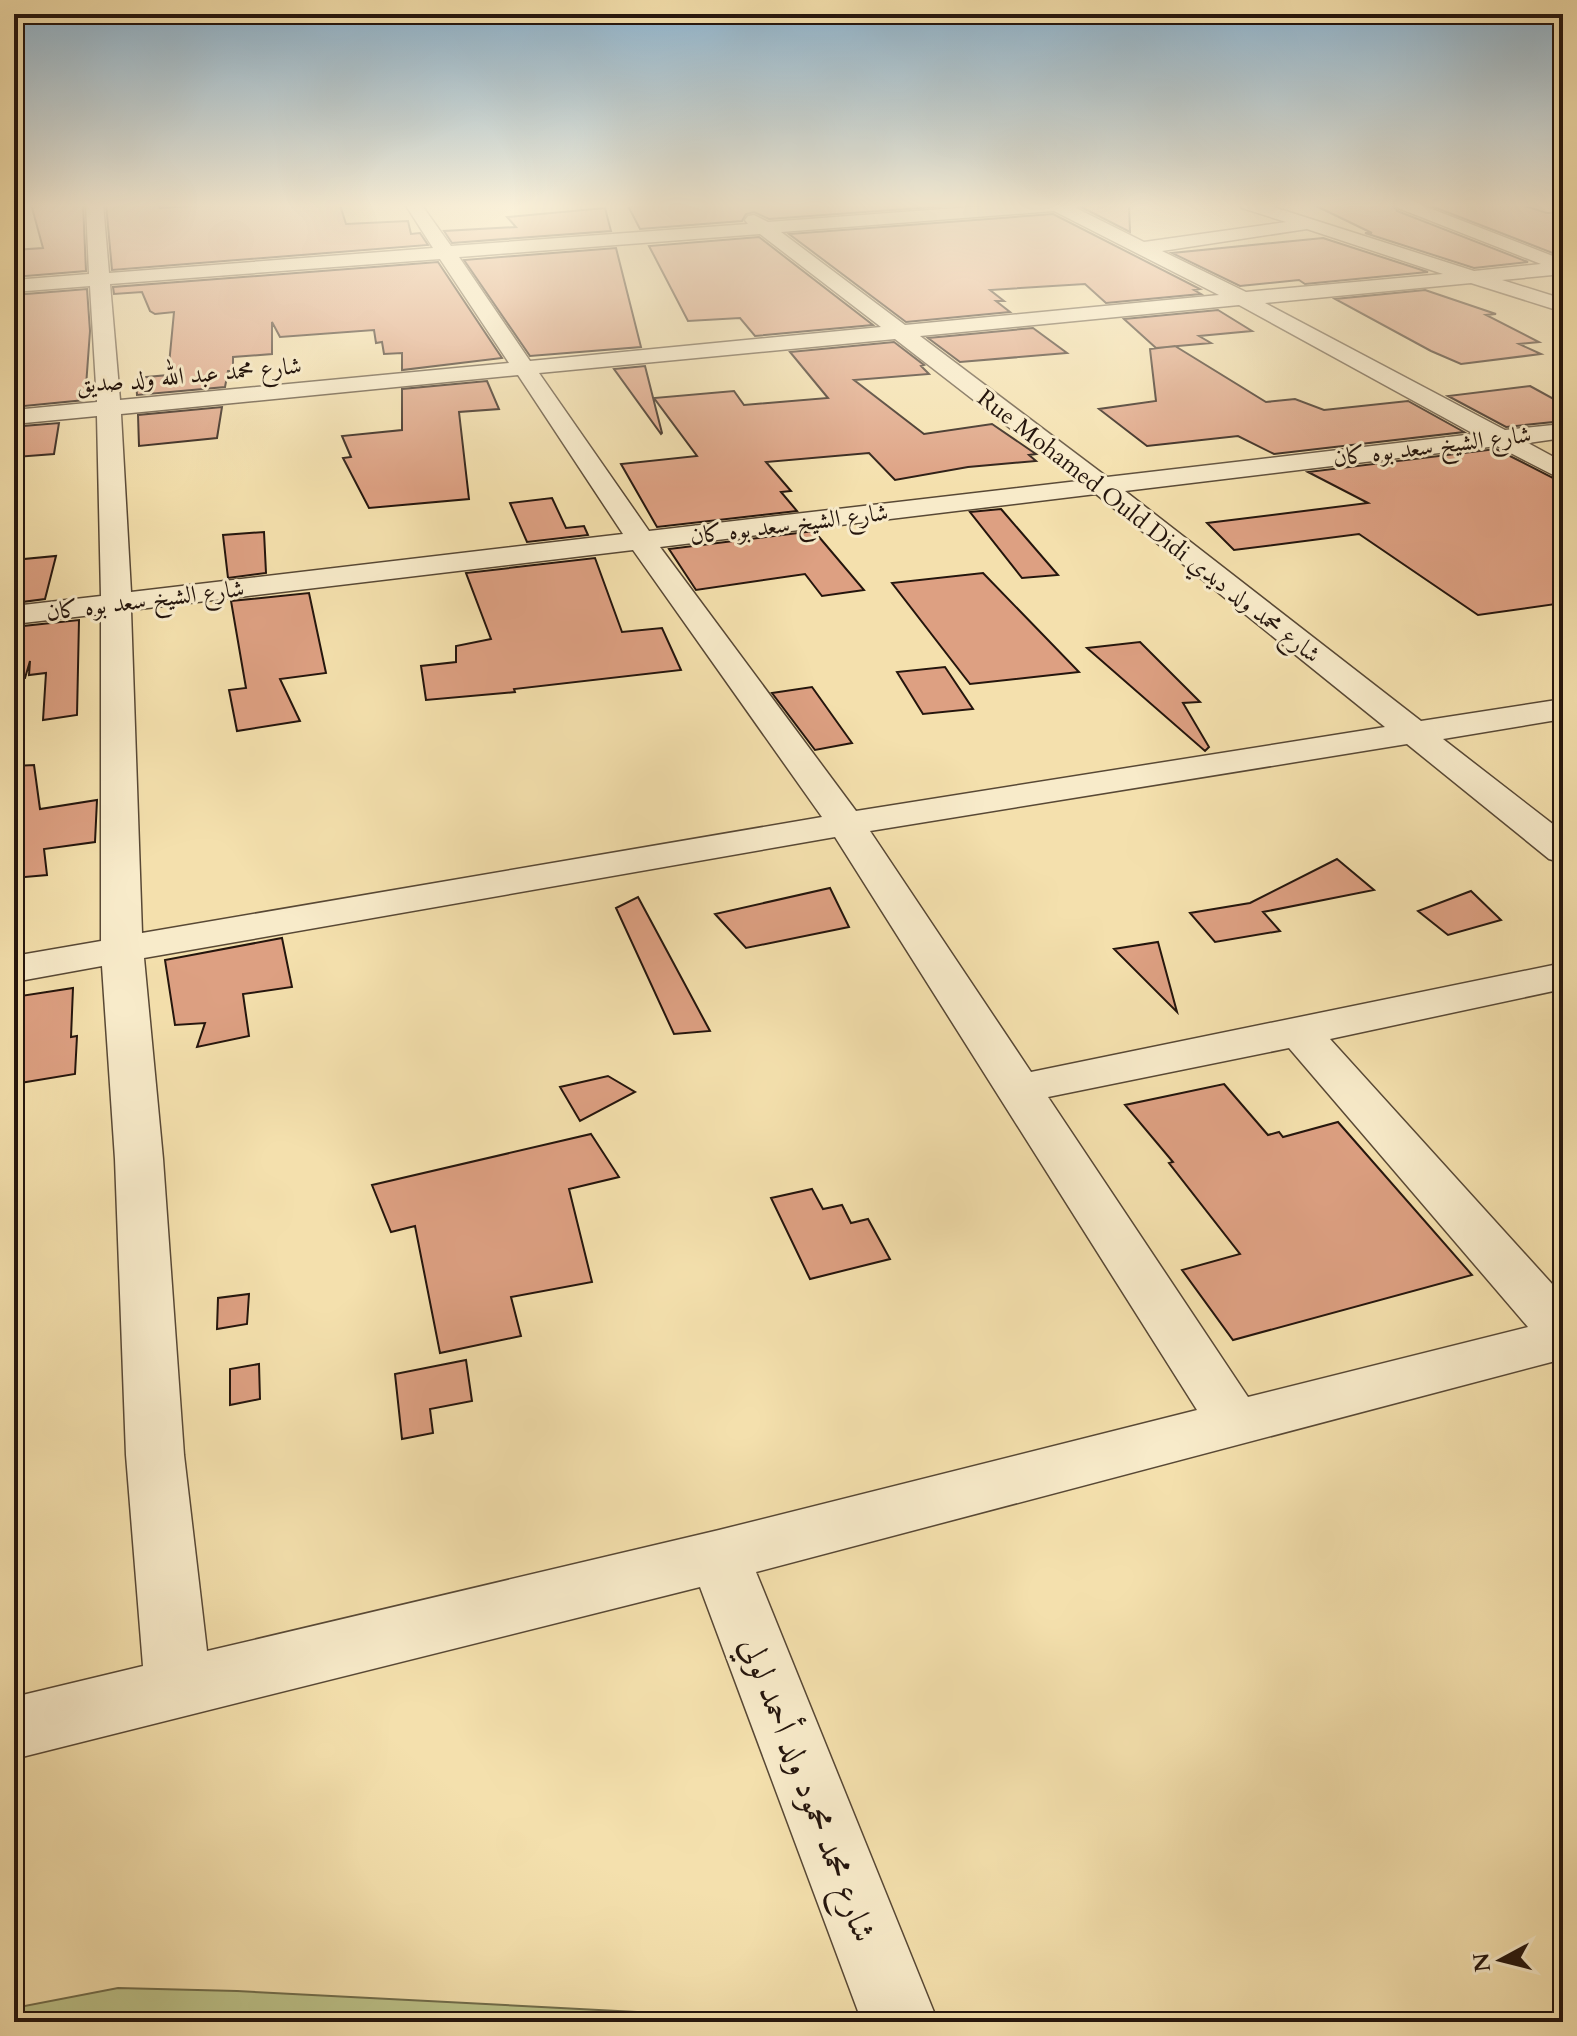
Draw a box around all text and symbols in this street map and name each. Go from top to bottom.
street label: شارع محمد عبد الله ولد صديق [75,346,303,405]
street label: Rue Mohamed Ould Didi شارع محمد ولد ديدي [968,382,1327,673]
street label: شارع الشيخ سعد بوه كان [1331,418,1534,479]
street label: شارع الشيخ سعد بوه كان [688,496,891,557]
street label: شارع الشيخ سعد بوه كان [44,572,247,633]
street label: شارع محمد محمود ولد أحمد لولي [724,1630,888,1950]
north arrow [1461,1920,1541,2000]
text: N [1466,1951,1498,1974]

